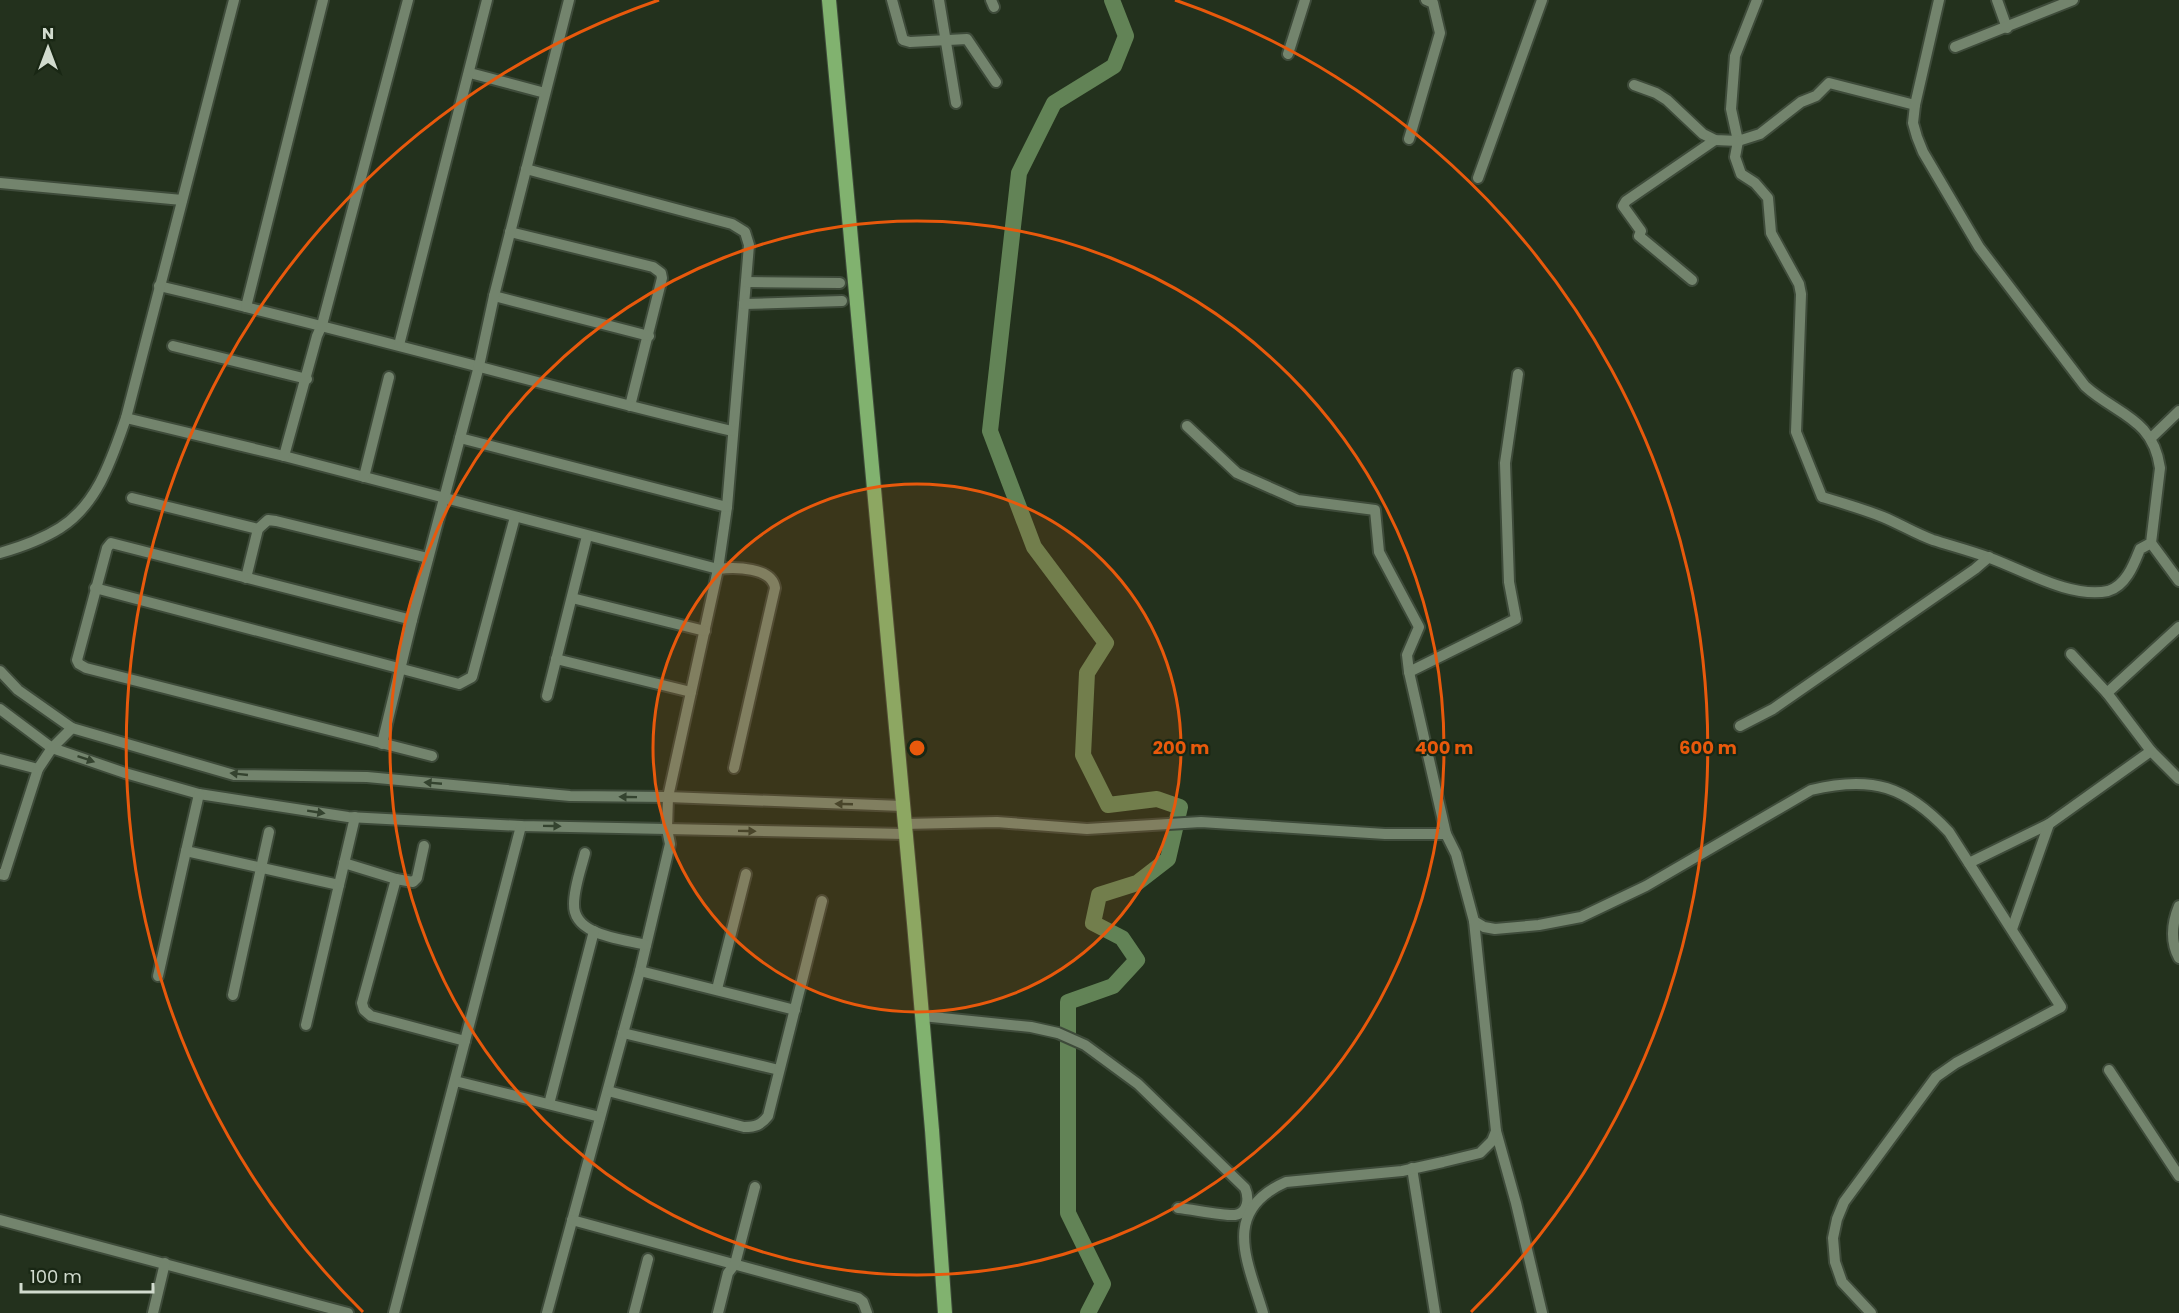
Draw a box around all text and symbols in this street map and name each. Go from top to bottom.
north arrow [18,18,78,78]
text: N [42,22,54,45]
text: 200 m [1153,735,1209,760]
text: 400 m [1415,735,1473,760]
text: 600 m [1679,735,1737,760]
centre of rings [907,738,927,758]
one-way arrow [77,755,95,765]
one-way arrow [229,769,248,779]
one-way arrow [424,778,443,788]
one-way arrow [618,792,637,801]
one-way arrow [834,799,853,808]
one-way arrow [307,808,326,817]
one-way arrow [543,822,562,831]
one-way arrow [738,826,757,836]
scale bar [21,1256,153,1294]
text: 100 m [30,1264,82,1289]

